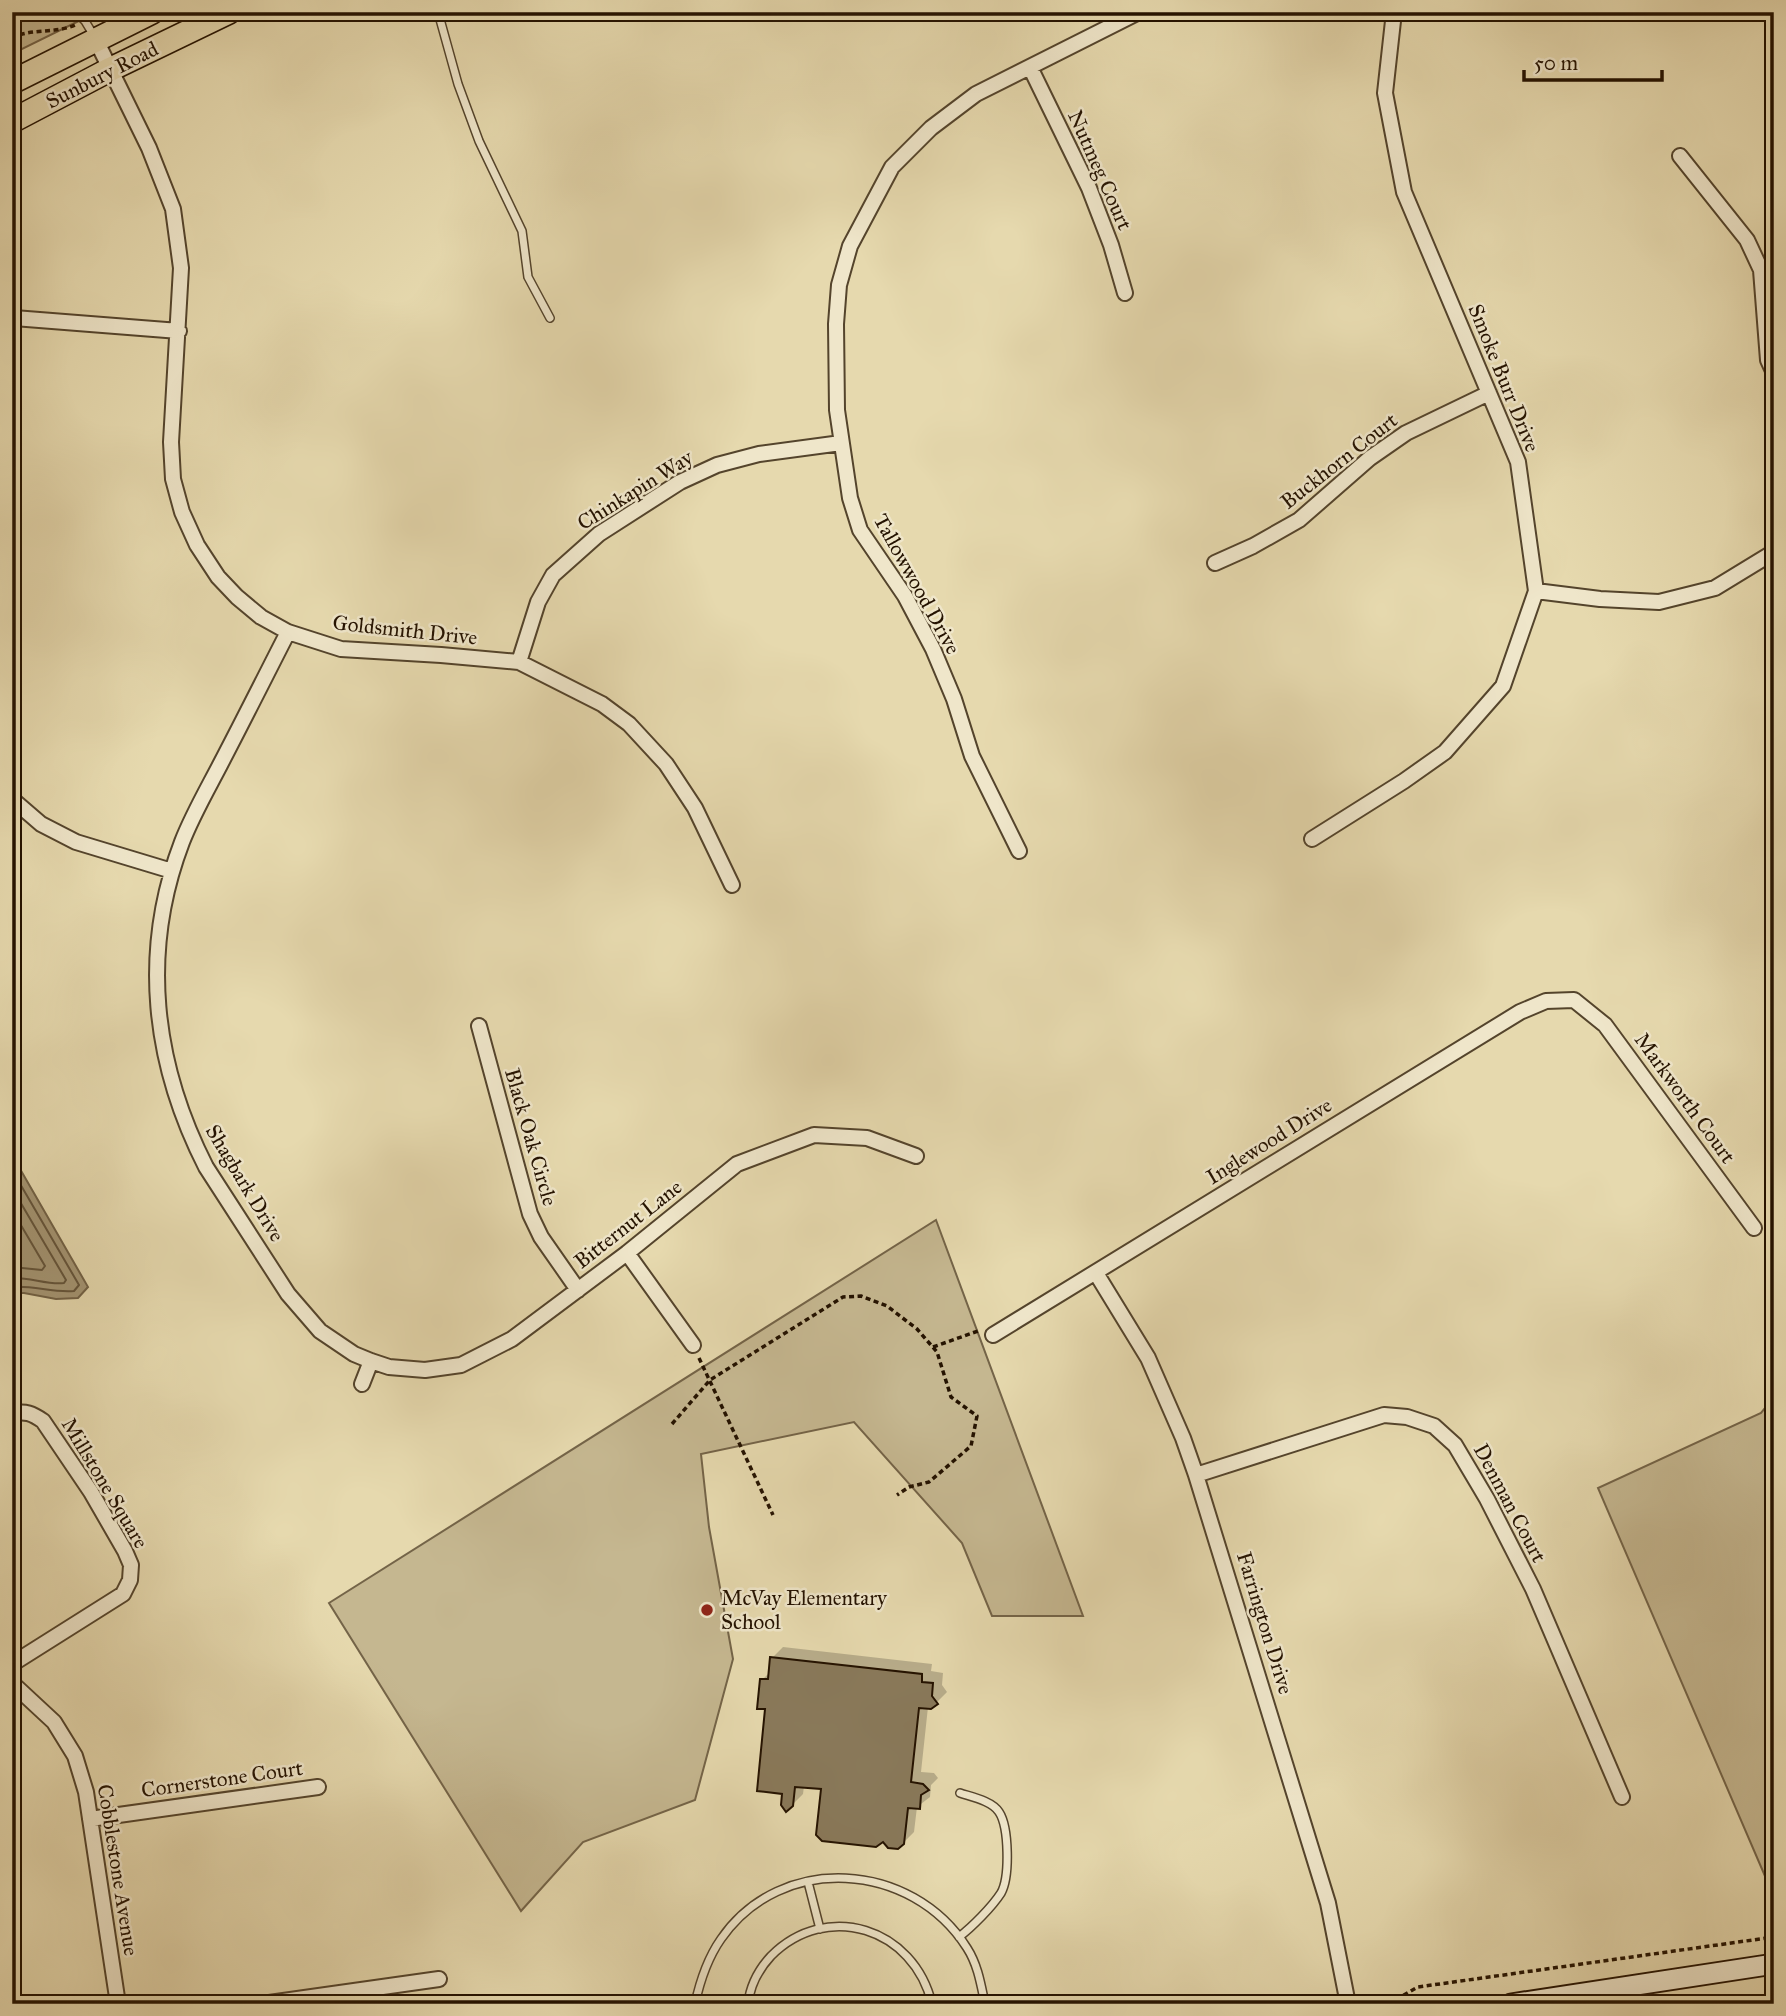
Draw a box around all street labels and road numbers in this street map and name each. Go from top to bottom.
street label: Sunbury Road [41,35,163,114]
street label: Nutmeg Court [1062,106,1138,234]
street label: Smoke Burr Drive [1463,300,1546,456]
street label: Buckhorn Court [1275,407,1403,515]
street label: Chinkapin Way [572,444,699,536]
street label: Tallowwood Drive [868,509,966,659]
street label: Goldsmith Drive [331,609,479,651]
street label: Markworth Court [1629,1028,1741,1169]
street label: Black Oak Circle [499,1065,563,1209]
street label: Inglewood Drive [1201,1092,1337,1190]
street label: Shagbark Drive [200,1120,290,1246]
street label: Bitternut Lane [569,1174,687,1274]
street label: Millstone Square [56,1413,154,1553]
street label: Denman Court [1468,1439,1552,1567]
street label: Farrington Drive [1231,1549,1299,1698]
street label: Cornerstone Court [140,1755,305,1803]
street label: Cobblestone Avenue [92,1782,144,1958]

